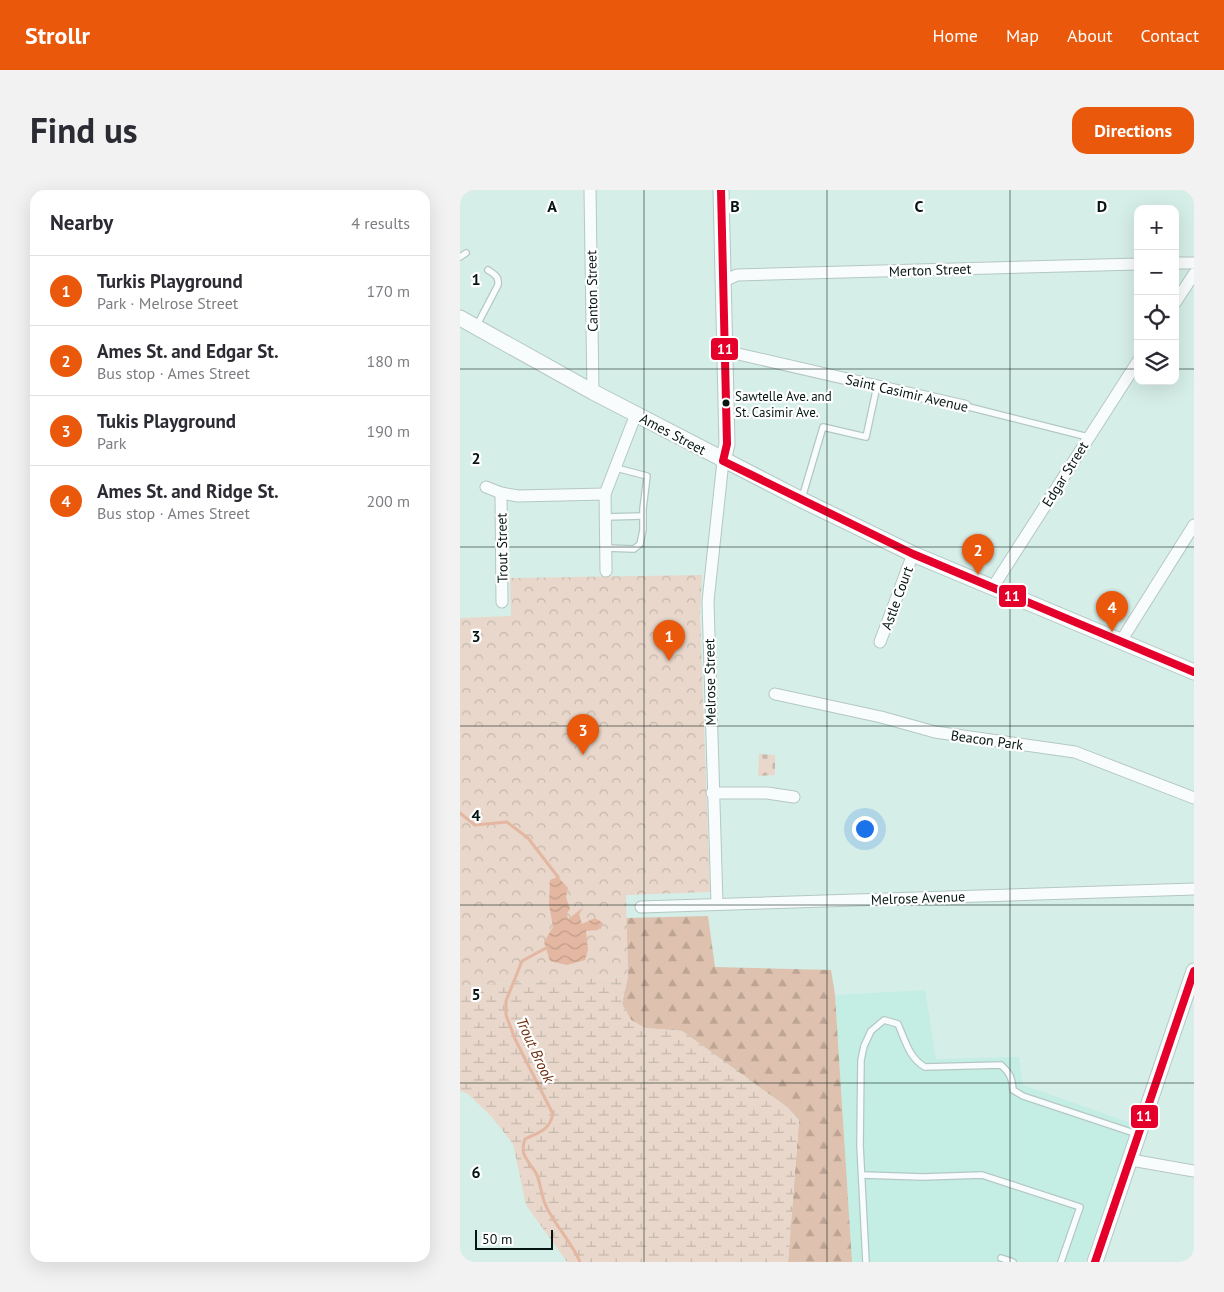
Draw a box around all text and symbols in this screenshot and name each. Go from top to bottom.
text: Strollr [25,20,90,51]
text: Home [932,24,978,47]
text: Map [1006,24,1039,47]
text: About [1067,24,1113,47]
text: Contact [1141,24,1199,47]
text: Find us [30,107,138,153]
button: Directions [1072,107,1194,154]
text: A [547,196,557,216]
text: B [730,196,740,216]
text: C [915,196,924,216]
text: D [1097,196,1107,216]
map controls [1134,205,1179,385]
button: + [1134,205,1179,250]
text: Nearby [50,209,113,236]
text: 4 results [351,213,410,233]
street label: Canton Street [582,250,602,332]
button: − [1134,250,1179,295]
street label: Merton Street [888,260,972,280]
text: Turkis Playground [97,269,243,293]
text: 1 [471,269,481,289]
text: 1 [61,281,71,301]
text: 170 m [367,281,410,301]
text: Park · Melrose Street [97,293,238,313]
button: locate [1134,295,1179,340]
line badge: 11 [710,337,739,361]
text: Ames St. and Edgar St. [97,339,279,363]
text: 11 [717,340,733,358]
button: layers [1134,340,1179,385]
text: 2 [61,351,71,371]
text: 180 m [367,351,410,371]
text: Bus stop · Ames Street [97,363,250,383]
street label: Saint Casimir Avenue [844,370,970,416]
place label: Sawtelle Ave. and St. Casimir Ave. [735,388,832,421]
marker: Sawtelle Ave. and St. Casimir Ave. [721,398,731,408]
text: Tukis Playground [97,409,236,433]
street label: Ames Street [637,409,709,459]
text: 3 [61,421,71,441]
text: 190 m [367,421,410,441]
text: Park [97,433,126,453]
street label: Edgar Street [1038,438,1092,510]
text: 2 [471,448,481,468]
text: Ames St. and Ridge St. [97,479,279,503]
text: 4 [61,491,71,511]
text: 200 m [367,491,410,511]
text: Bus stop · Ames Street [97,503,250,523]
street label: Trout Street [492,512,512,583]
pin: 2 [962,534,994,575]
street label: Astle Court [877,564,917,632]
line badge: 11 [998,584,1027,608]
text: 11 [1004,587,1020,605]
pin: 4 [1096,591,1128,632]
pin: 1 [653,620,685,661]
text: 3 [471,626,481,646]
street label: Melrose Street [700,638,720,726]
pin: 3 [567,714,599,755]
street label: Beacon Park [950,726,1025,754]
text: 4 [471,805,481,825]
your location [852,816,878,842]
street label: Melrose Avenue [870,887,966,909]
text: 5 [471,984,481,1004]
water label: Trout Brook [512,1014,559,1087]
line badge: 11 [1130,1104,1159,1129]
text: 11 [1136,1107,1152,1125]
text: 6 [471,1162,481,1182]
scale bar [475,1227,552,1250]
text: 50 m [482,1230,512,1248]

